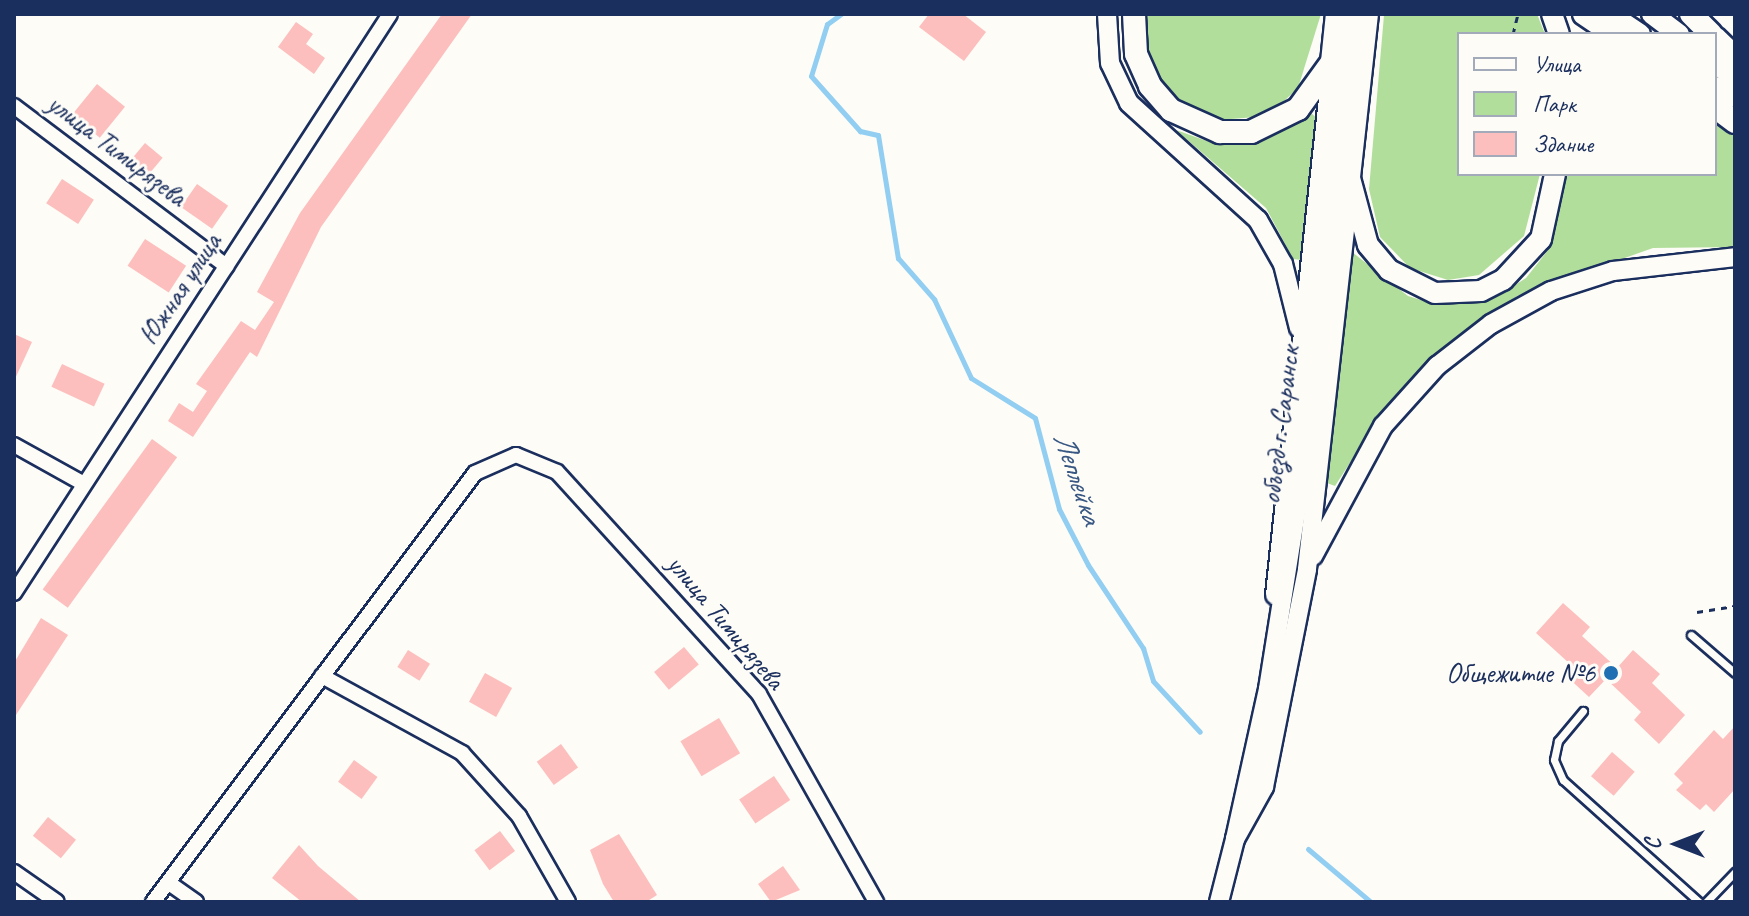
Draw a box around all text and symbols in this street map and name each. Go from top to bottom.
legend [1457,32,1717,176]
text: Улица [1533,49,1581,79]
street label: улица Тимирязева [41,87,193,213]
text: Парк [1533,89,1576,119]
text: Здание [1533,129,1593,159]
street label: Южная улица [131,226,229,352]
street label: объезд г. Саранск [1254,344,1306,506]
water label: Леплейка [1046,428,1110,528]
street label: улица Тимирязева [660,548,792,696]
place label: Общежитие №6 [1446,656,1595,690]
marker: Общежитие №6 [1602,664,1620,682]
north arrow [1637,804,1717,884]
text: С [1639,839,1667,849]

